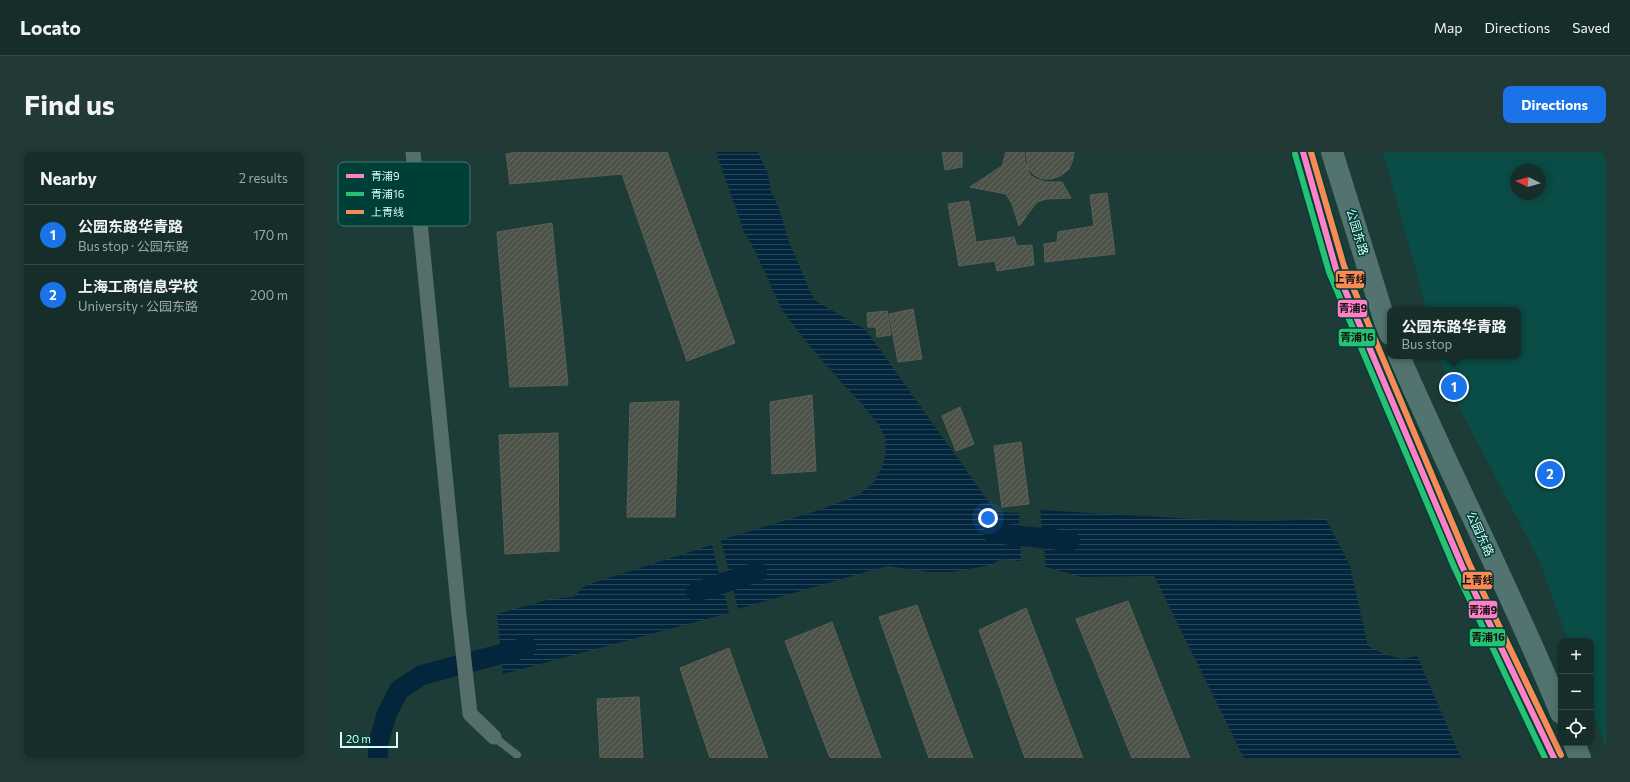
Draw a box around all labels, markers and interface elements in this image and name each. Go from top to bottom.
text: Locato [20,16,81,39]
text: Map [1434,19,1463,36]
text: Directions [1485,19,1550,36]
text: Saved [1572,19,1610,36]
button: Directions [1503,86,1606,123]
text: Find us [24,87,115,121]
legend [338,162,470,226]
north arrow [1510,164,1546,200]
text: Nearby [40,168,97,189]
text: 青浦9 [371,169,400,182]
text: 2 results [239,170,288,186]
text: 青浦16 [371,187,405,200]
text: 上青线 [371,205,404,218]
street label: 公园东路 [1344,207,1372,257]
text: 公园东路华青路 [78,217,183,235]
text: 1 [50,227,56,243]
text: 170 m [253,227,288,243]
text: Bus stop · 公园东路 [78,238,189,254]
line badge: 上青线 [1335,270,1365,289]
text: 上青线 [1334,272,1367,285]
text: 上海工商信息学校 [78,277,198,295]
text: 2 [49,287,57,303]
text: 200 m [250,287,288,303]
text: University · 公园东路 [78,298,198,314]
line badge: 青浦9 [1337,299,1368,318]
text: 青浦9 [1339,301,1368,314]
popup [1387,307,1521,359]
text: 公园东路华青路 [1401,317,1507,335]
line badge: 青浦16 [1338,328,1376,347]
text: 青浦16 [1340,330,1374,343]
text: Bus stop [1401,336,1452,352]
pin: 1 [1441,372,1467,402]
pin: 2 [1537,459,1563,489]
your location [978,508,998,528]
street label: 公园东路 [1464,509,1497,558]
line badge: 上青线 [1462,571,1493,590]
text: 上青线 [1461,573,1494,586]
line badge: 青浦9 [1468,600,1498,619]
text: 青浦9 [1469,603,1498,616]
line badge: 青浦16 [1469,628,1506,647]
text: 青浦16 [1471,630,1505,643]
map controls [1558,638,1594,746]
button: + [1558,638,1594,674]
button: − [1558,674,1594,710]
button: locate [1558,710,1594,746]
scale bar [340,730,398,749]
text: 20 m [346,732,371,745]

